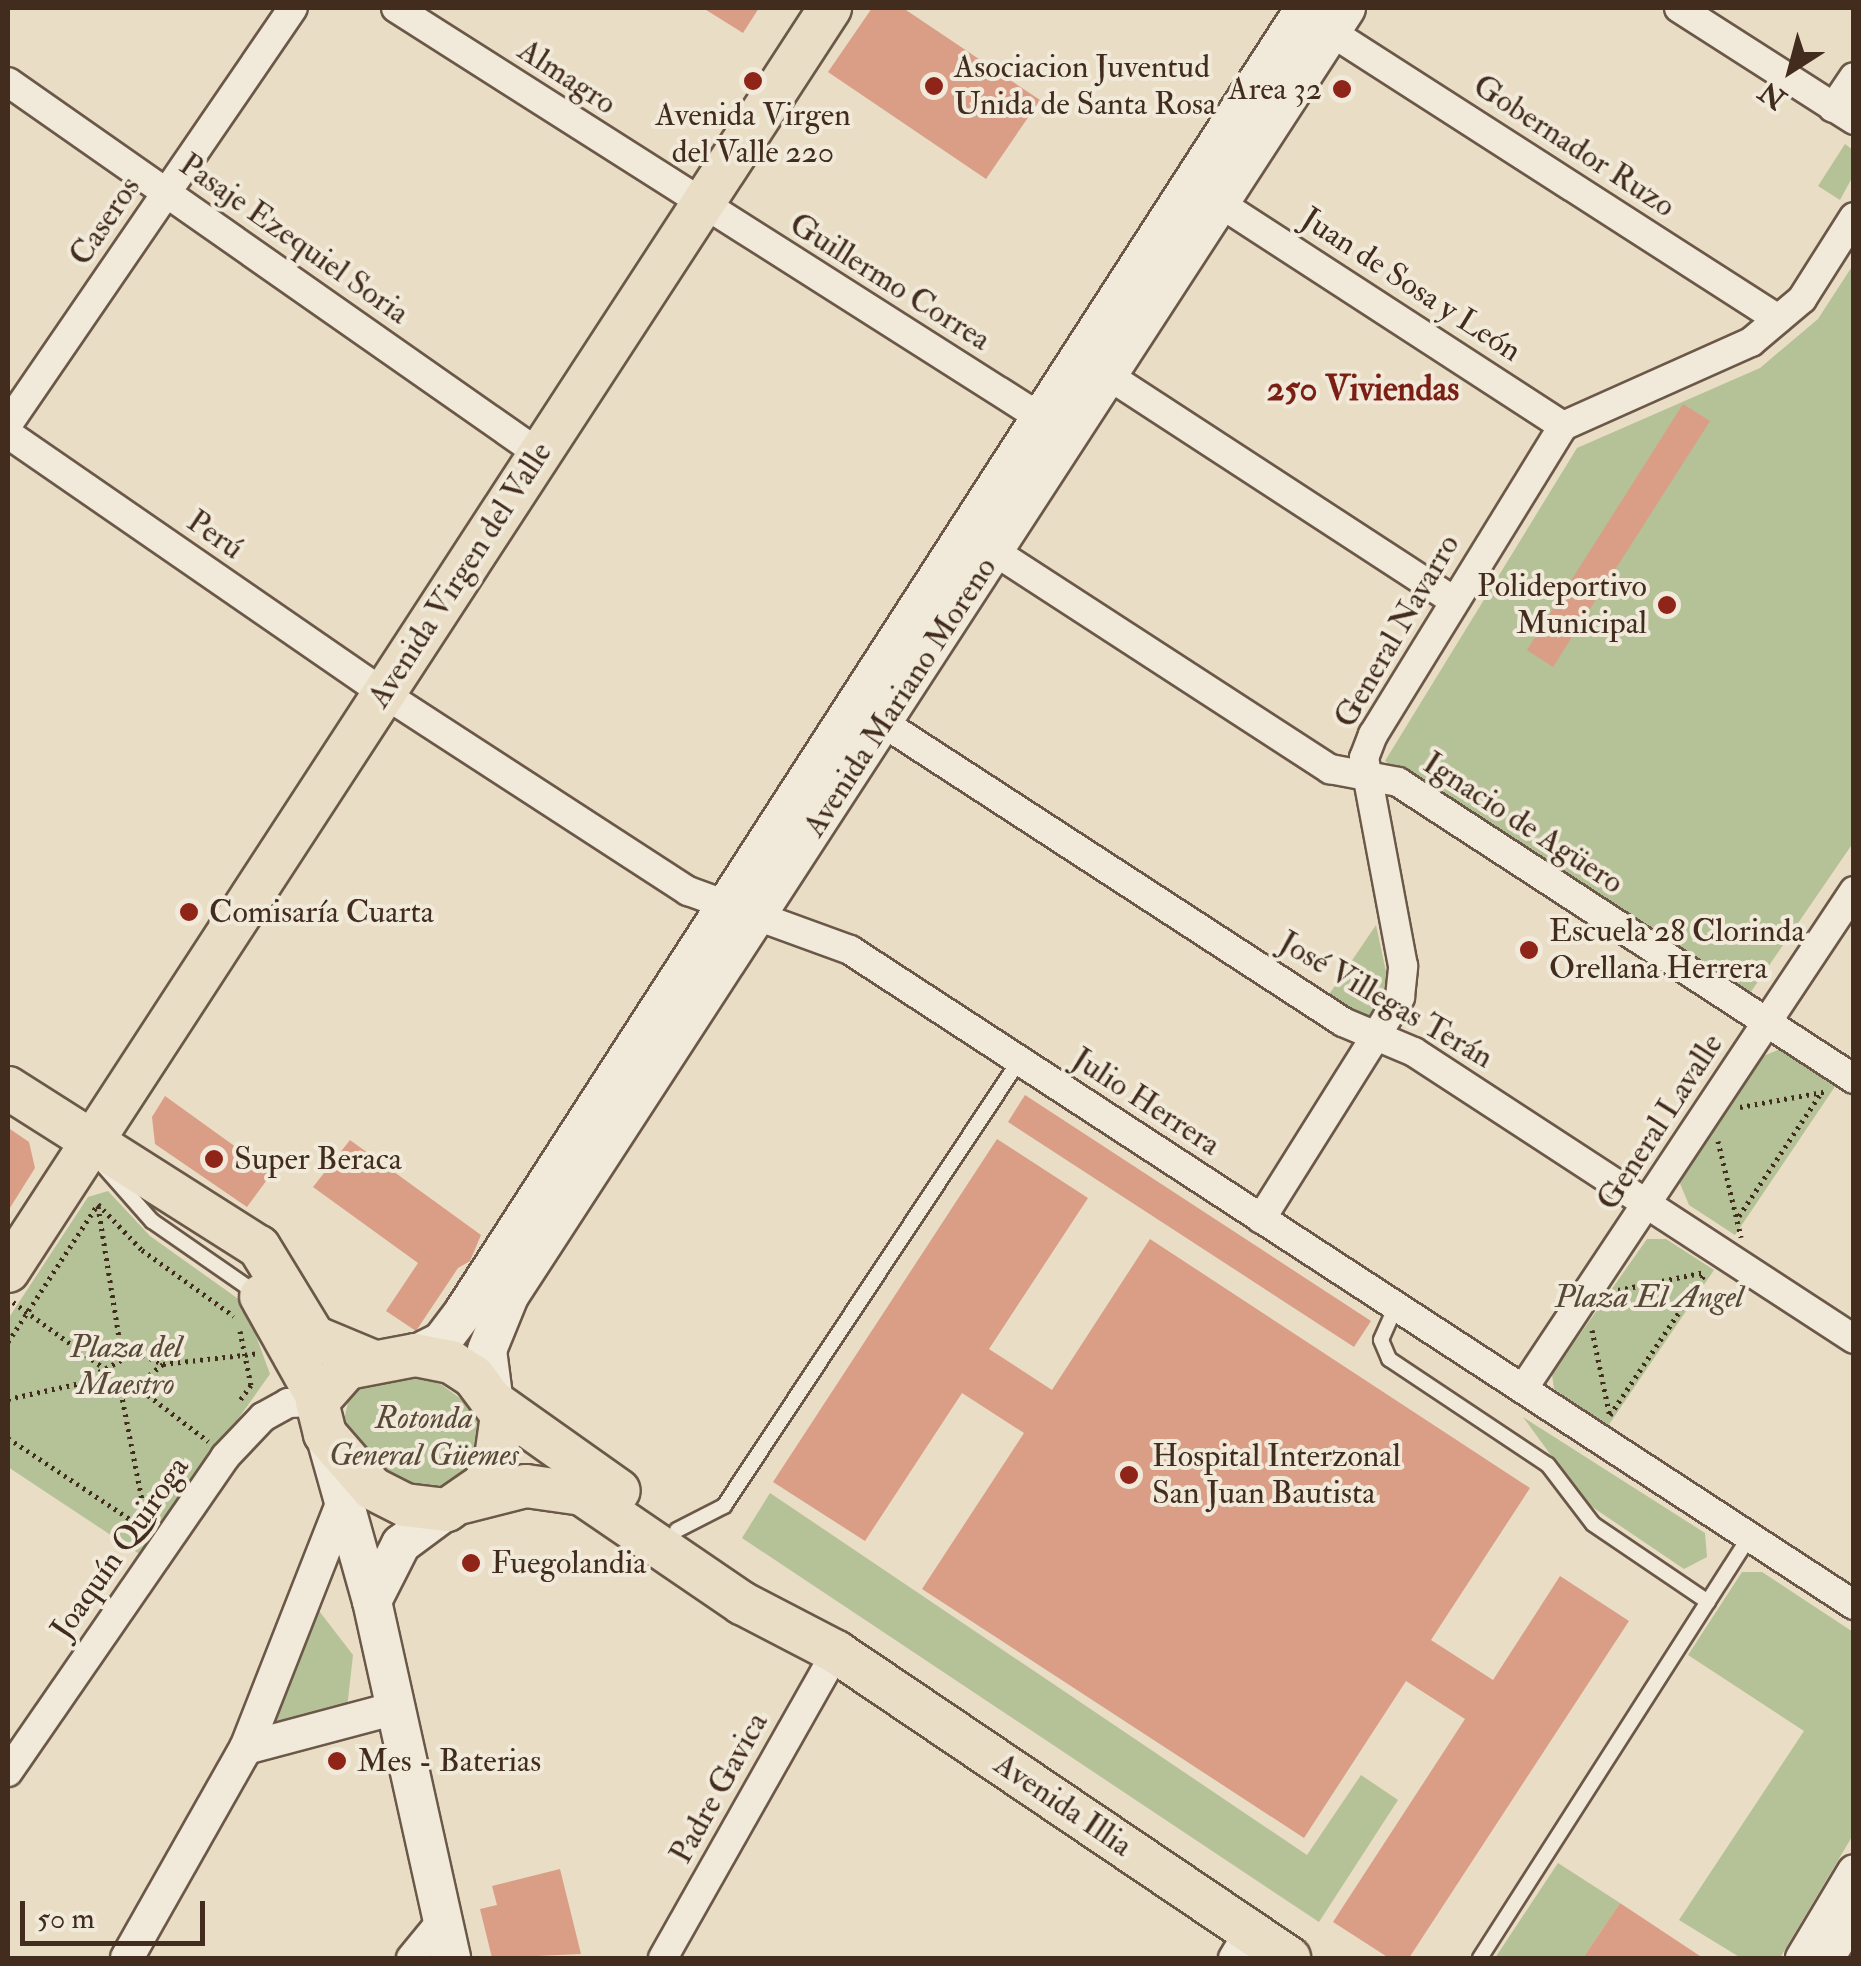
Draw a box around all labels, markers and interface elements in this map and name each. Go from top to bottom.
north arrow [1741,20,1841,120]
street label: Almagro [511,31,623,123]
place label: Asociacion Juventud Unida de Santa Rosa [954,49,1216,124]
street label: Gobernador Ruzo [1466,67,1682,225]
marker: Avenida Virgen del Valle 220 [742,70,764,92]
place label: Area 32 [1228,70,1322,108]
text: N [1753,73,1794,116]
marker: Asociacion Juventud Unida de Santa Rosa [923,75,945,97]
marker: Area 32 [1331,78,1353,100]
place label: Avenida Virgen del Valle 220 [655,97,851,172]
street label: Pasaje Ezequiel Soria [172,145,416,333]
street label: Caseros [61,169,149,273]
street label: Juan de Sosa y León [1294,200,1528,370]
street label: Guillermo Correa [783,205,997,359]
district label: 250 Viviendas [1267,368,1459,410]
street label: Avenida Virgen del Valle [360,435,560,715]
street label: Perú [180,502,250,568]
street label: General Navarro [1326,528,1468,734]
street label: Avenida Mariano Moreno [795,550,1005,844]
place label: Polideportivo Municipal [1477,568,1647,643]
marker: Polideportivo Municipal [1656,594,1678,616]
street label: Ignacio de Agüero [1416,744,1630,902]
place label: Comisaría Cuarta [209,893,434,931]
marker: Comisaría Cuarta [178,901,200,923]
place label: Escuela 28 Clorinda Orellana Herrera [1549,913,1805,988]
street label: José Villegas Terán [1272,923,1500,1077]
marker: Escuela 28 Clorinda Orellana Herrera [1518,939,1540,961]
street label: General Lavalle [1589,1027,1731,1217]
street label: Julio Herrera [1065,1040,1227,1164]
place label: Super Beraca [234,1140,402,1178]
marker: Super Beraca [203,1148,225,1170]
park label: Plaza El Angel [1555,1278,1743,1316]
park label: Plaza del Maestro [70,1329,182,1404]
park label: Rotonda General Güemes [329,1400,519,1475]
place label: Hospital Interzonal San Juan Bautista [1152,1438,1401,1513]
street label: Joaquín Quiroga [43,1449,197,1647]
marker: Hospital Interzonal San Juan Bautista [1116,1462,1142,1488]
place label: Fuegolandia [491,1544,646,1582]
marker: Fuegolandia [460,1552,482,1574]
street label: Padre Gavica [662,1706,776,1870]
place label: Mes - Baterias [357,1742,541,1780]
street label: Avenida Illia [987,1745,1139,1865]
marker: Mes - Baterias [326,1750,348,1772]
scale bar [25,1881,210,1943]
text: 50 m [37,1900,95,1937]

